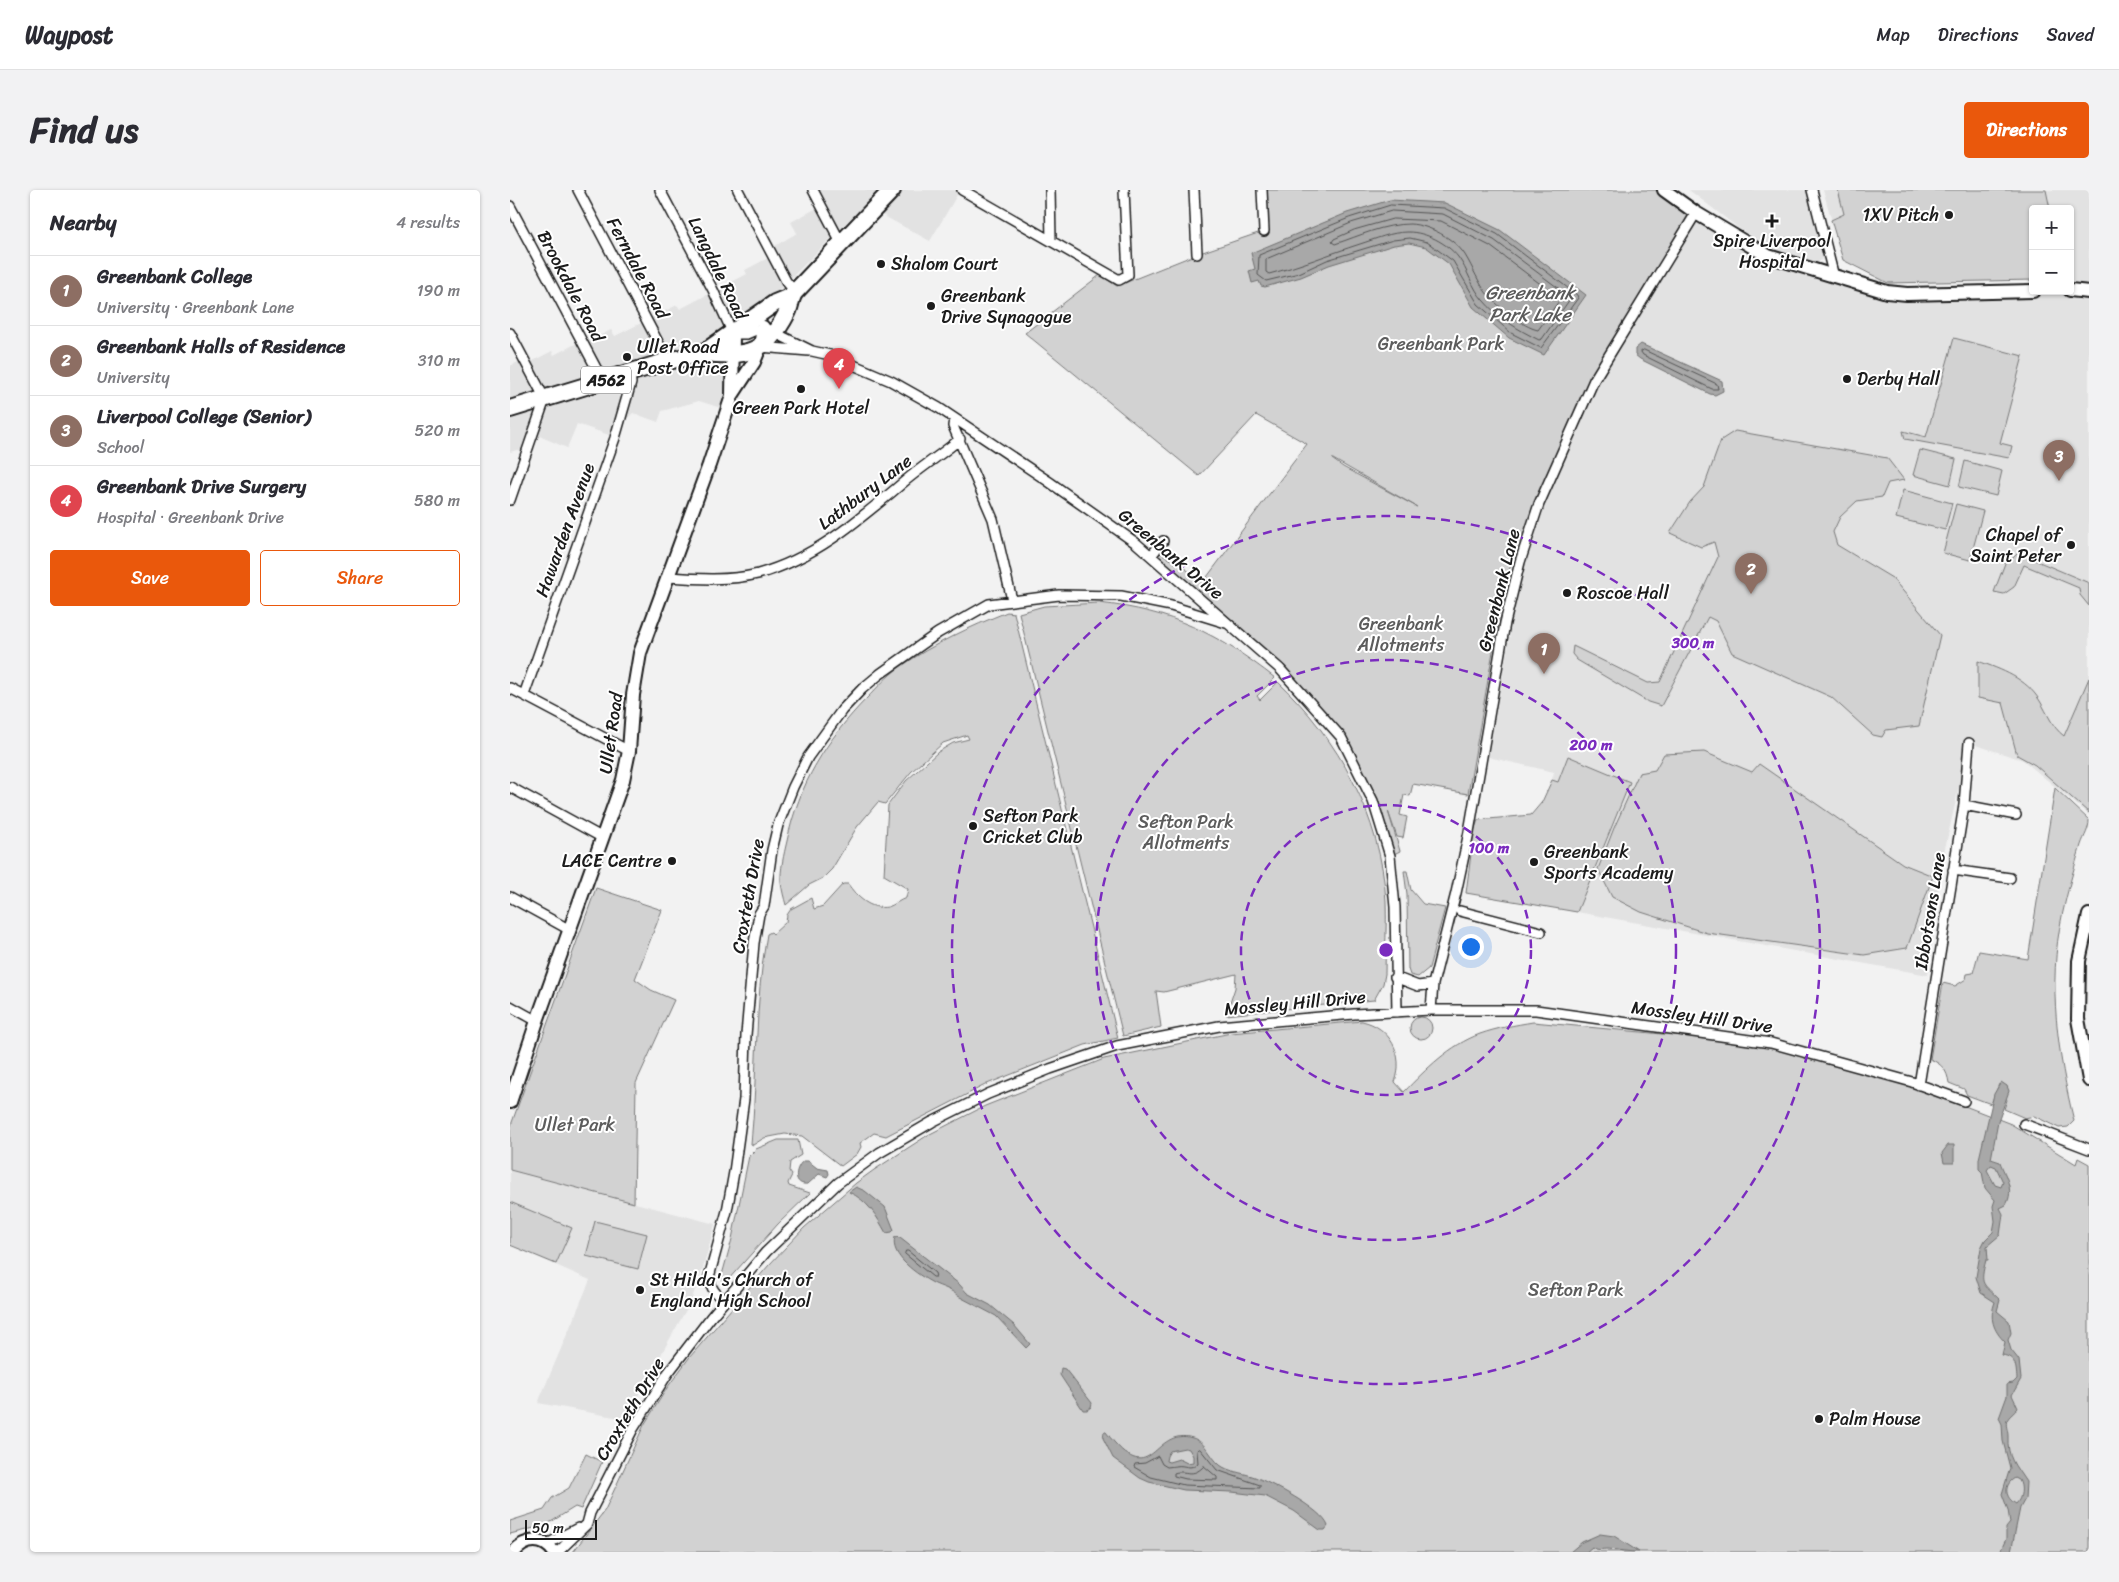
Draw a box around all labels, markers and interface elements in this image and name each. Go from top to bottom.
text: Waypost [25,14,113,56]
text: Map [1877,19,1910,51]
text: Directions [1938,19,2019,51]
text: Saved [2047,19,2094,51]
text: Find us [30,99,138,161]
button: Directions [1964,102,2089,158]
place label: 1XV Pitch [1862,199,1939,231]
text: Nearby [50,204,116,242]
map controls [2029,205,2074,295]
button: + [2029,205,2074,250]
text: 4 results [396,208,460,237]
marker: 1XV Pitch [1943,209,1955,221]
street label: Ferndale Road [598,211,679,326]
street label: Langdale Road [679,211,758,327]
marker: Spire Liverpool Hospital [1765,214,1779,228]
street label: Brookdale Road [528,224,615,349]
place label: Spire Liverpool Hospital [1713,225,1832,278]
place label: Shalom Court [891,248,999,280]
button: − [2029,250,2074,295]
marker: Shalom Court [875,258,887,270]
text: Greenbank College [97,260,252,293]
text: 1 [63,276,69,305]
text: 190 m [417,276,460,305]
water label: Greenbank Park Lake [1485,276,1578,331]
place label: Greenbank Drive Synagogue [941,280,1072,333]
text: University · Greenbank Lane [97,293,294,322]
marker: Greenbank Drive Synagogue [925,300,937,312]
park label: Greenbank Park [1378,328,1505,360]
text: Greenbank Halls of Residence [97,330,345,363]
place label: Ullet Road Post Office [637,331,729,384]
text: 2 [61,346,71,375]
text: 310 m [418,346,460,375]
pin: 4 [823,348,855,389]
marker: Ullet Road Post Office [621,351,633,363]
text: University [97,363,170,392]
place label: Derby Hall [1857,363,1941,395]
road number: A562 [581,366,631,394]
marker: Derby Hall [1841,373,1853,385]
marker: Green Park Hotel [795,383,807,395]
place label: Green Park Hotel [733,392,870,424]
text: Liverpool College (Senior) [97,400,311,433]
text: 3 [62,416,70,445]
text: 520 m [414,416,460,445]
text: School [97,433,144,462]
pin: 3 [2043,440,2075,481]
street label: Lathbury Lane [811,446,919,538]
street label: Hawarden Avenue [526,458,604,602]
text: Greenbank Drive Surgery [97,470,306,503]
text: 4 [61,486,71,515]
text: 580 m [414,486,460,515]
street label: Greenbank Drive [1111,500,1231,608]
text: Hospital · Greenbank Drive [97,503,284,532]
place label: Chapel of Saint Peter [1970,519,2064,572]
street label: Greenbank Lane [1468,525,1530,655]
marker: Chapel of Saint Peter [2065,539,2077,551]
button: Save [50,550,250,606]
button: Share [260,550,460,606]
pin: 2 [1735,553,1767,594]
place label: Roscoe Hall [1577,577,1670,609]
marker: Roscoe Hall [1561,587,1573,599]
park label: Greenbank Allotments [1357,608,1445,661]
text: 300 m [1671,630,1715,656]
pin: 1 [1528,633,1560,674]
street label: Ullet Road [589,689,633,776]
text: 200 m [1568,732,1613,758]
place label: Sefton Park Cricket Club [983,800,1083,853]
park label: Sefton Park Allotments [1138,806,1234,859]
marker: Sefton Park Cricket Club [967,820,979,832]
text: 100 m [1469,835,1510,861]
street label: Croxteth Drive [722,836,774,956]
place label: Greenbank Sports Academy [1544,836,1674,889]
place label: LACE Centre [562,845,662,877]
street label: Ibbotsons Lane [1905,850,1955,973]
marker: LACE Centre [666,855,678,867]
marker: Greenbank Sports Academy [1528,856,1540,868]
your location [1458,934,1484,960]
centre of rings [1377,941,1395,959]
street label: Mossley Hill Drive [1223,981,1367,1025]
street label: Mossley Hill Drive [1629,991,1775,1043]
park label: Ullet Park [535,1109,616,1141]
place label: St Hilda's Church of England High School [650,1264,815,1317]
park label: Sefton Park [1528,1274,1624,1306]
marker: St Hilda's Church of England High School [634,1284,646,1296]
street label: Croxteth Drive [586,1351,674,1467]
place label: Palm House [1829,1403,1921,1435]
marker: Palm House [1813,1413,1825,1425]
text: 50 m [532,1516,564,1541]
scale bar [525,1517,598,1540]

